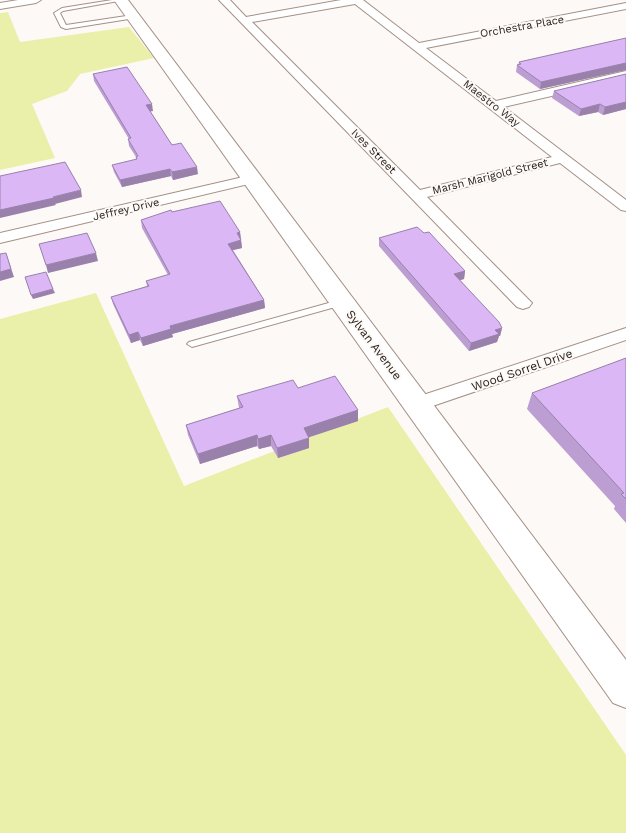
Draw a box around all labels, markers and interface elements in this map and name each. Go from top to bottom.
street label: Orchestra Place [479,13,565,40]
street label: Maestro Way [461,77,523,130]
street label: Ives Street [349,126,399,177]
street label: Marsh Marigold Street [431,156,550,197]
street label: Jeffrey Drive [92,196,161,223]
street label: Sylvan Avenue [343,307,405,383]
street label: Wood Sorrel Drive [470,346,574,394]

